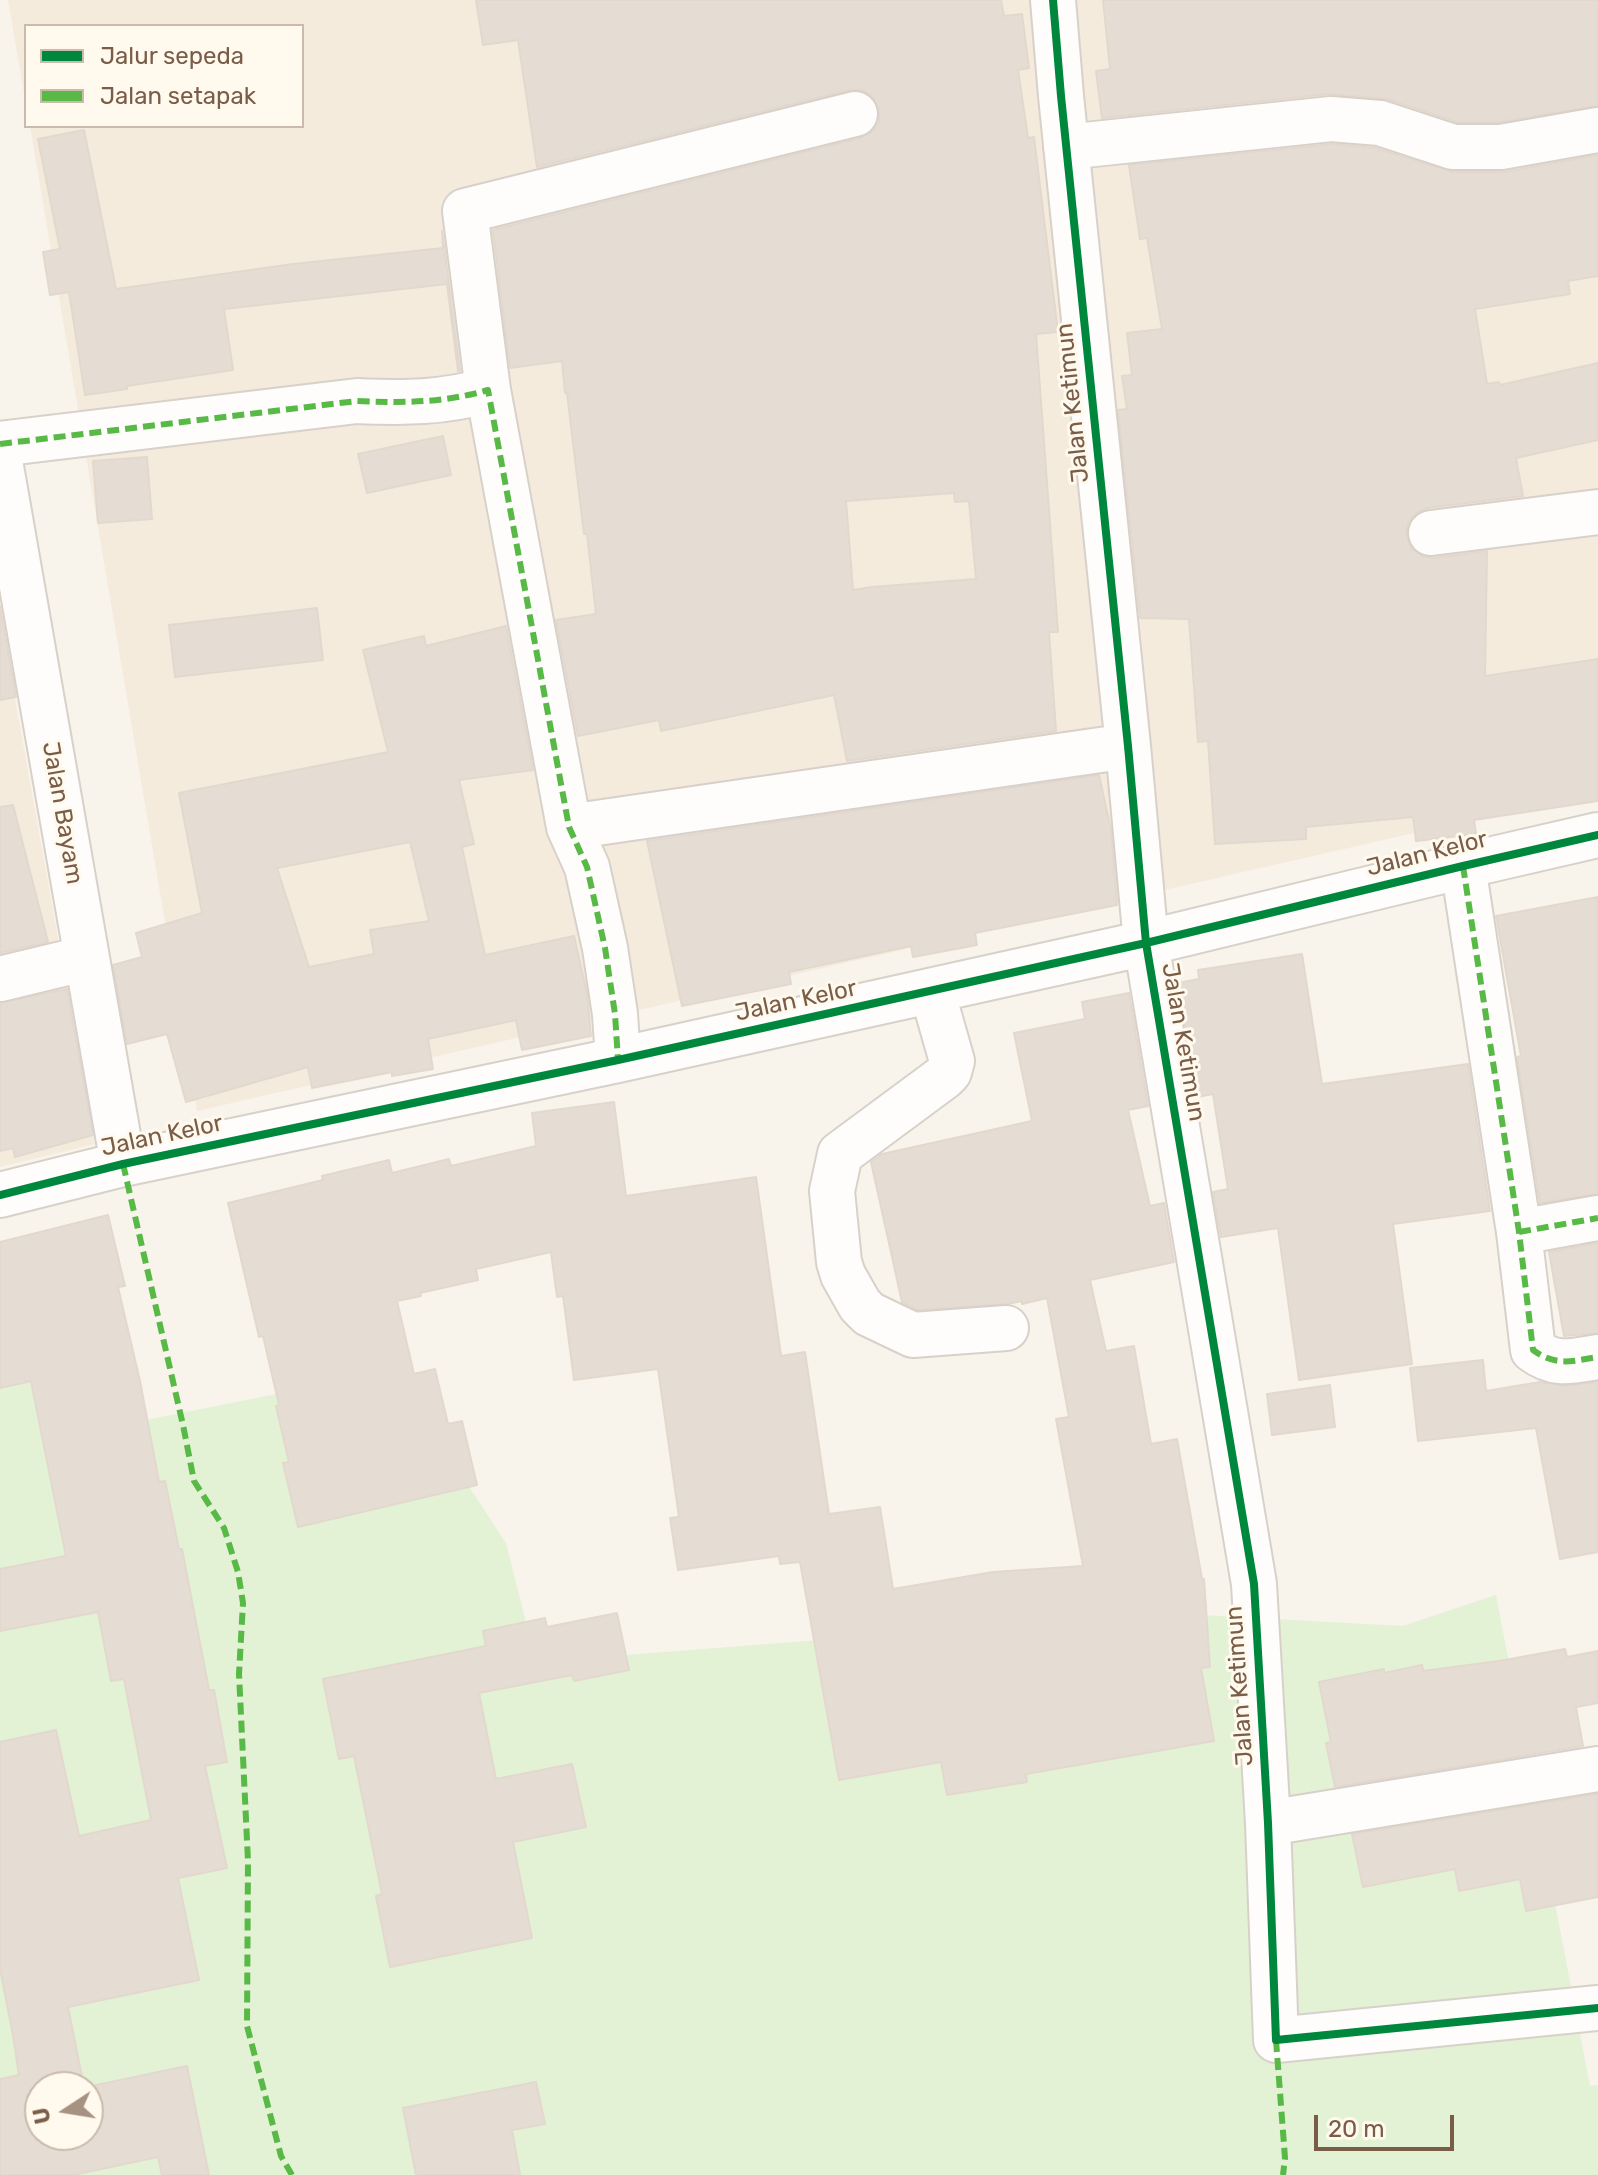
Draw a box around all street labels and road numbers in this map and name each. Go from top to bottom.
street label: Jalan Ketimun [1050,322,1096,484]
street label: Jalan Bayam [35,739,89,887]
street label: Jalan Kelor [1363,825,1491,883]
street label: Jalan Ketimun [1155,960,1211,1124]
street label: Jalan Kelor [732,974,860,1028]
street label: Jalan Kelor [98,1109,226,1163]
street label: Jalan Ketimun [1220,1605,1260,1767]

